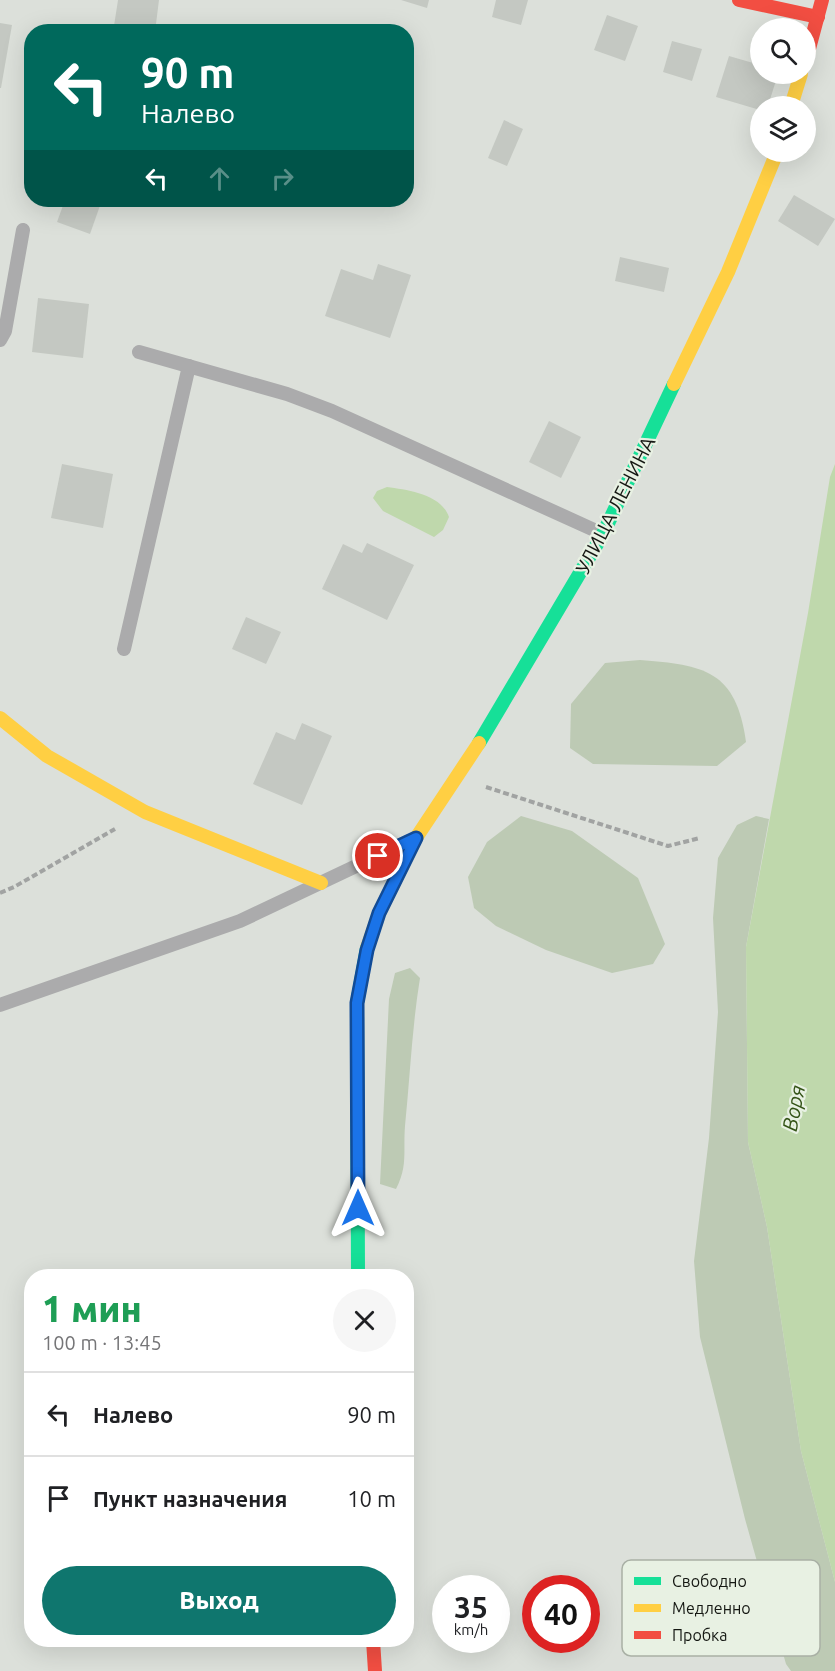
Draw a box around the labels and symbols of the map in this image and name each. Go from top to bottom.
street label: УЛИЦА ЛЕНИНА [571,433,659,577]
pin [352,830,403,881]
water label: Воря [777,1083,809,1133]
position arrow [326,1176,390,1240]
legend [622,1560,820,1656]
text: Свободно [672,1572,747,1590]
speed limit sign: 40 [522,1575,600,1653]
text: Медленно [672,1599,751,1617]
text: Пробка [672,1626,728,1644]

